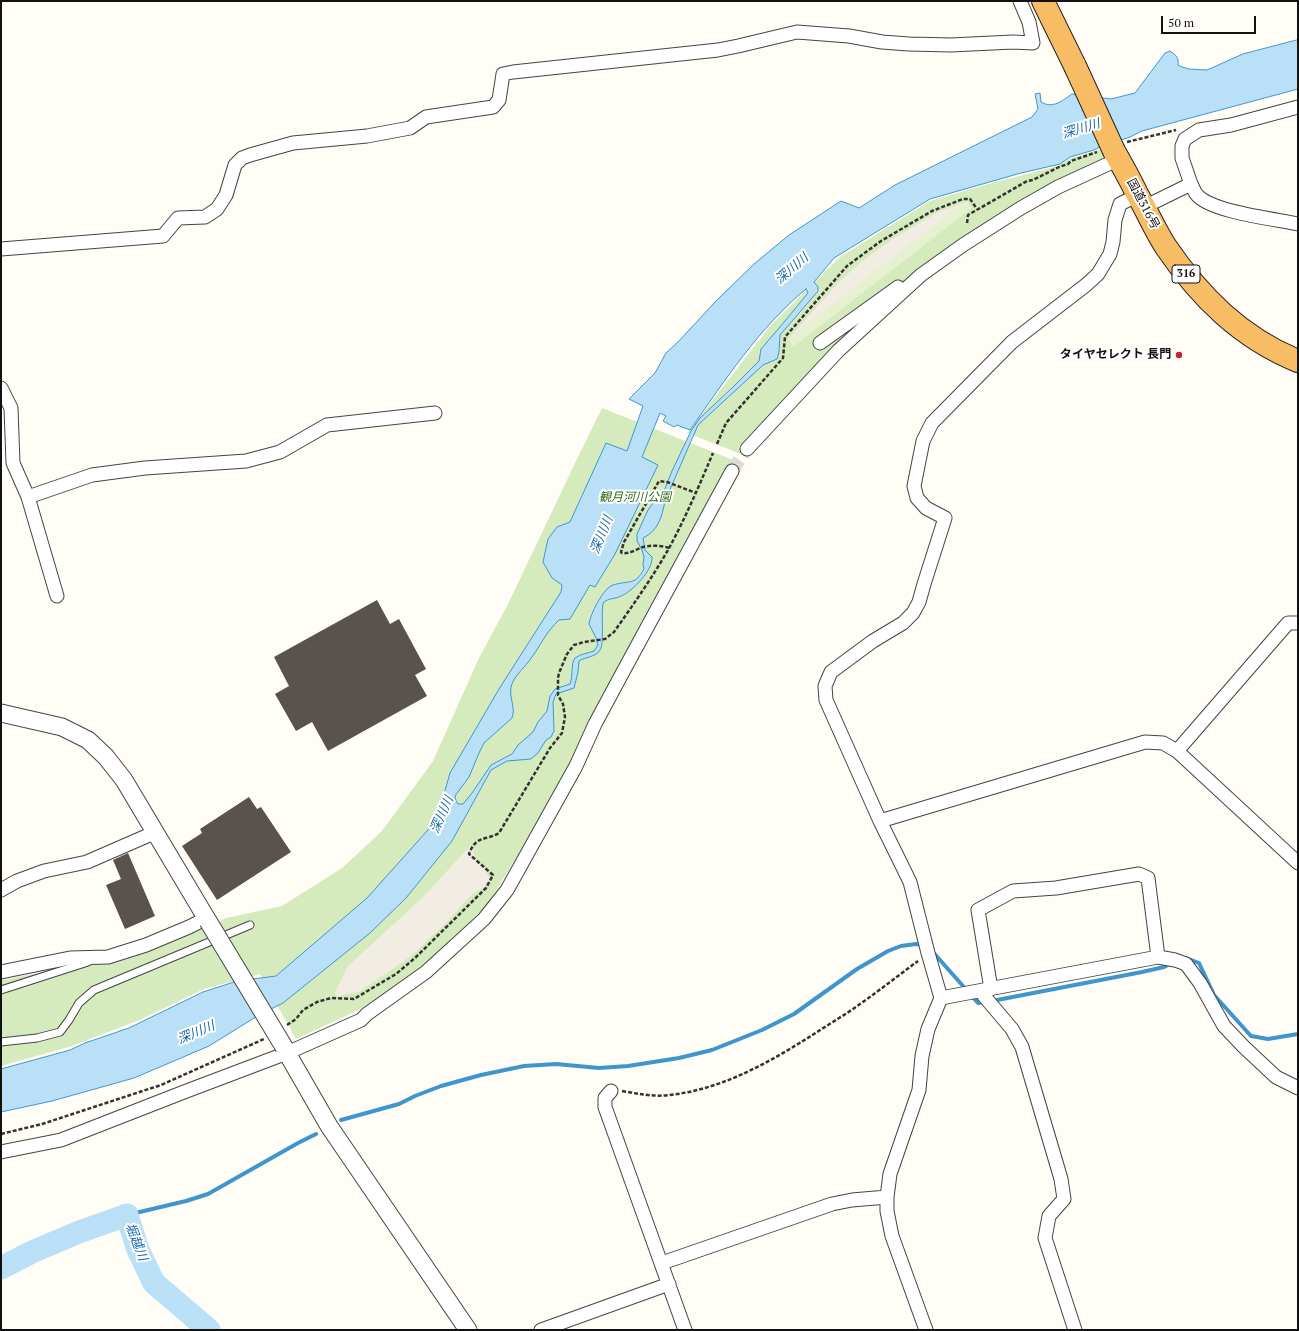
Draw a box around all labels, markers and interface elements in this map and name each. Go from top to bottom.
scale bar [1163,8,1258,34]
text: 50 m [1168,15,1194,30]
water label: 深川川 [1060,116,1102,142]
street label: 国道316号 [1124,176,1162,232]
water label: 深川川 [772,250,812,288]
road number: 316 [1172,265,1200,283]
place label: タイヤセレクト 長門 [1060,348,1171,362]
marker: タイヤセレクト 長門 [1174,350,1184,360]
park label: 観月河川公園 [599,491,671,505]
water label: 深川川 [587,514,617,556]
water label: 深川川 [427,794,457,836]
water label: 深川川 [175,1018,217,1048]
water label: 堀越川 [122,1221,150,1263]

